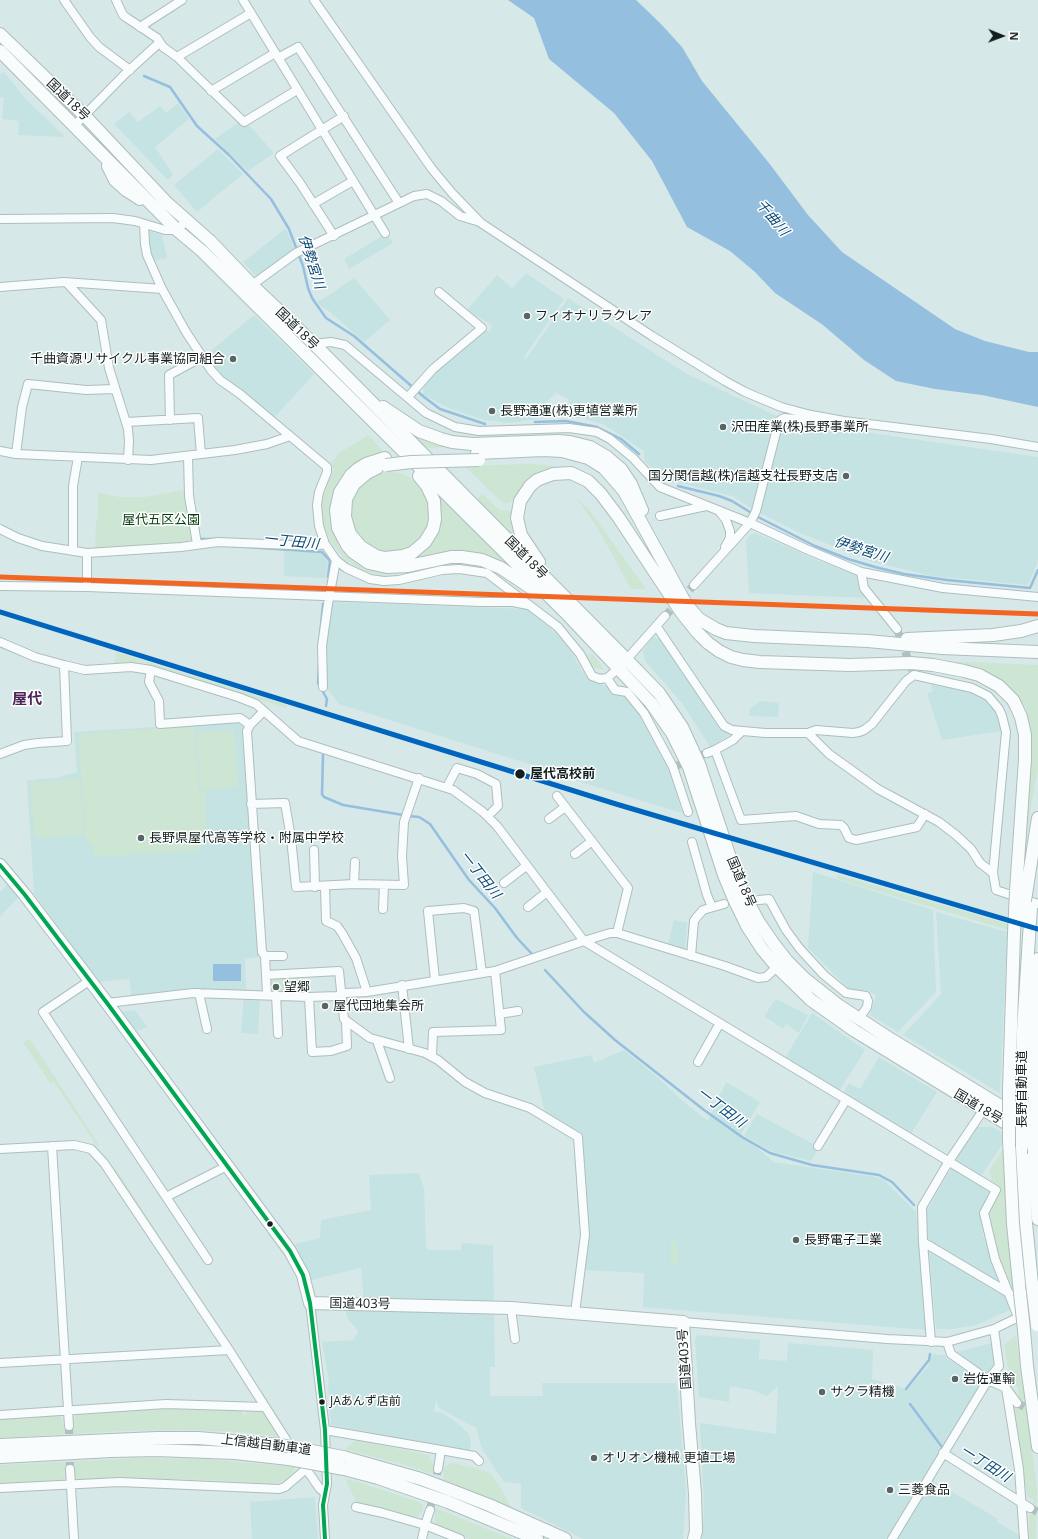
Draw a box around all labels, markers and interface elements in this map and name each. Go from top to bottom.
north arrow [982,16,1022,56]
text: N [1007,32,1022,41]
street label: 国道18号 [43,76,93,124]
water label: 千曲川 [752,197,792,239]
water label: 伊勢宮川 [294,233,328,291]
street label: 国道18号 [272,305,322,353]
place label: フィオナリラクレア [535,308,652,324]
marker: フィオナリラクレア [522,311,532,321]
place label: 千曲資源リサイクル事業協同組合 [30,351,225,367]
marker: 千曲資源リサイクル事業協同組合 [228,354,238,364]
place label: 長野通運(株)更埴営業所 [500,403,638,419]
marker: 長野通運(株)更埴営業所 [487,406,497,416]
place label: 沢田産業(株)長野事業所 [731,419,869,435]
marker: 沢田産業(株)長野事業所 [718,422,728,432]
place label: 国分関信越(株)信越支社長野支店 [648,468,838,484]
marker: 国分関信越(株)信越支社長野支店 [841,471,851,481]
park label: 屋代五区公園 [122,512,200,528]
water label: 一丁田川 [262,531,320,553]
street label: 国道18号 [501,533,551,583]
water label: 伊勢宮川 [832,533,890,567]
district label: 屋代 [12,691,42,709]
place label: 屋代高校前 [530,766,595,782]
marker: 屋代高校前 [513,767,527,781]
place label: 長野県屋代高等学校・附属中学校 [149,830,344,846]
marker: 長野県屋代高等学校・附属中学校 [136,833,146,843]
water label: 一丁田川 [456,848,504,902]
street label: 国道18号 [723,854,759,910]
place label: 望郷 [284,979,310,995]
marker: 望郷 [271,982,281,992]
place label: 屋代団地集会所 [333,998,424,1014]
marker: 屋代団地集会所 [320,1001,330,1011]
street label: 長野自動車道 [1014,1050,1030,1128]
water label: 一丁田川 [694,1084,748,1132]
street label: 国道18号 [951,1086,1005,1128]
unlabelled marker [265,1219,275,1229]
place label: 長野電子工業 [804,1232,882,1248]
marker: 長野電子工業 [791,1235,801,1245]
street label: 国道403号 [329,1296,391,1312]
street label: 国道403号 [675,1328,695,1390]
place label: 岩佐運輸 [963,1371,1015,1387]
marker: 岩佐運輸 [950,1374,960,1384]
place label: サクラ精機 [830,1384,895,1400]
marker: サクラ精機 [817,1387,827,1397]
place label: JAあんず店前 [330,1395,401,1409]
marker: JAあんず店前 [317,1397,327,1407]
street label: 上信越自動車道 [220,1432,312,1458]
water label: 一丁田川 [957,1442,1013,1486]
place label: オリオン機械 更埴工場 [602,1450,735,1466]
marker: オリオン機械 更埴工場 [589,1453,599,1463]
place label: 三菱食品 [898,1482,950,1498]
marker: 三菱食品 [885,1485,895,1495]

